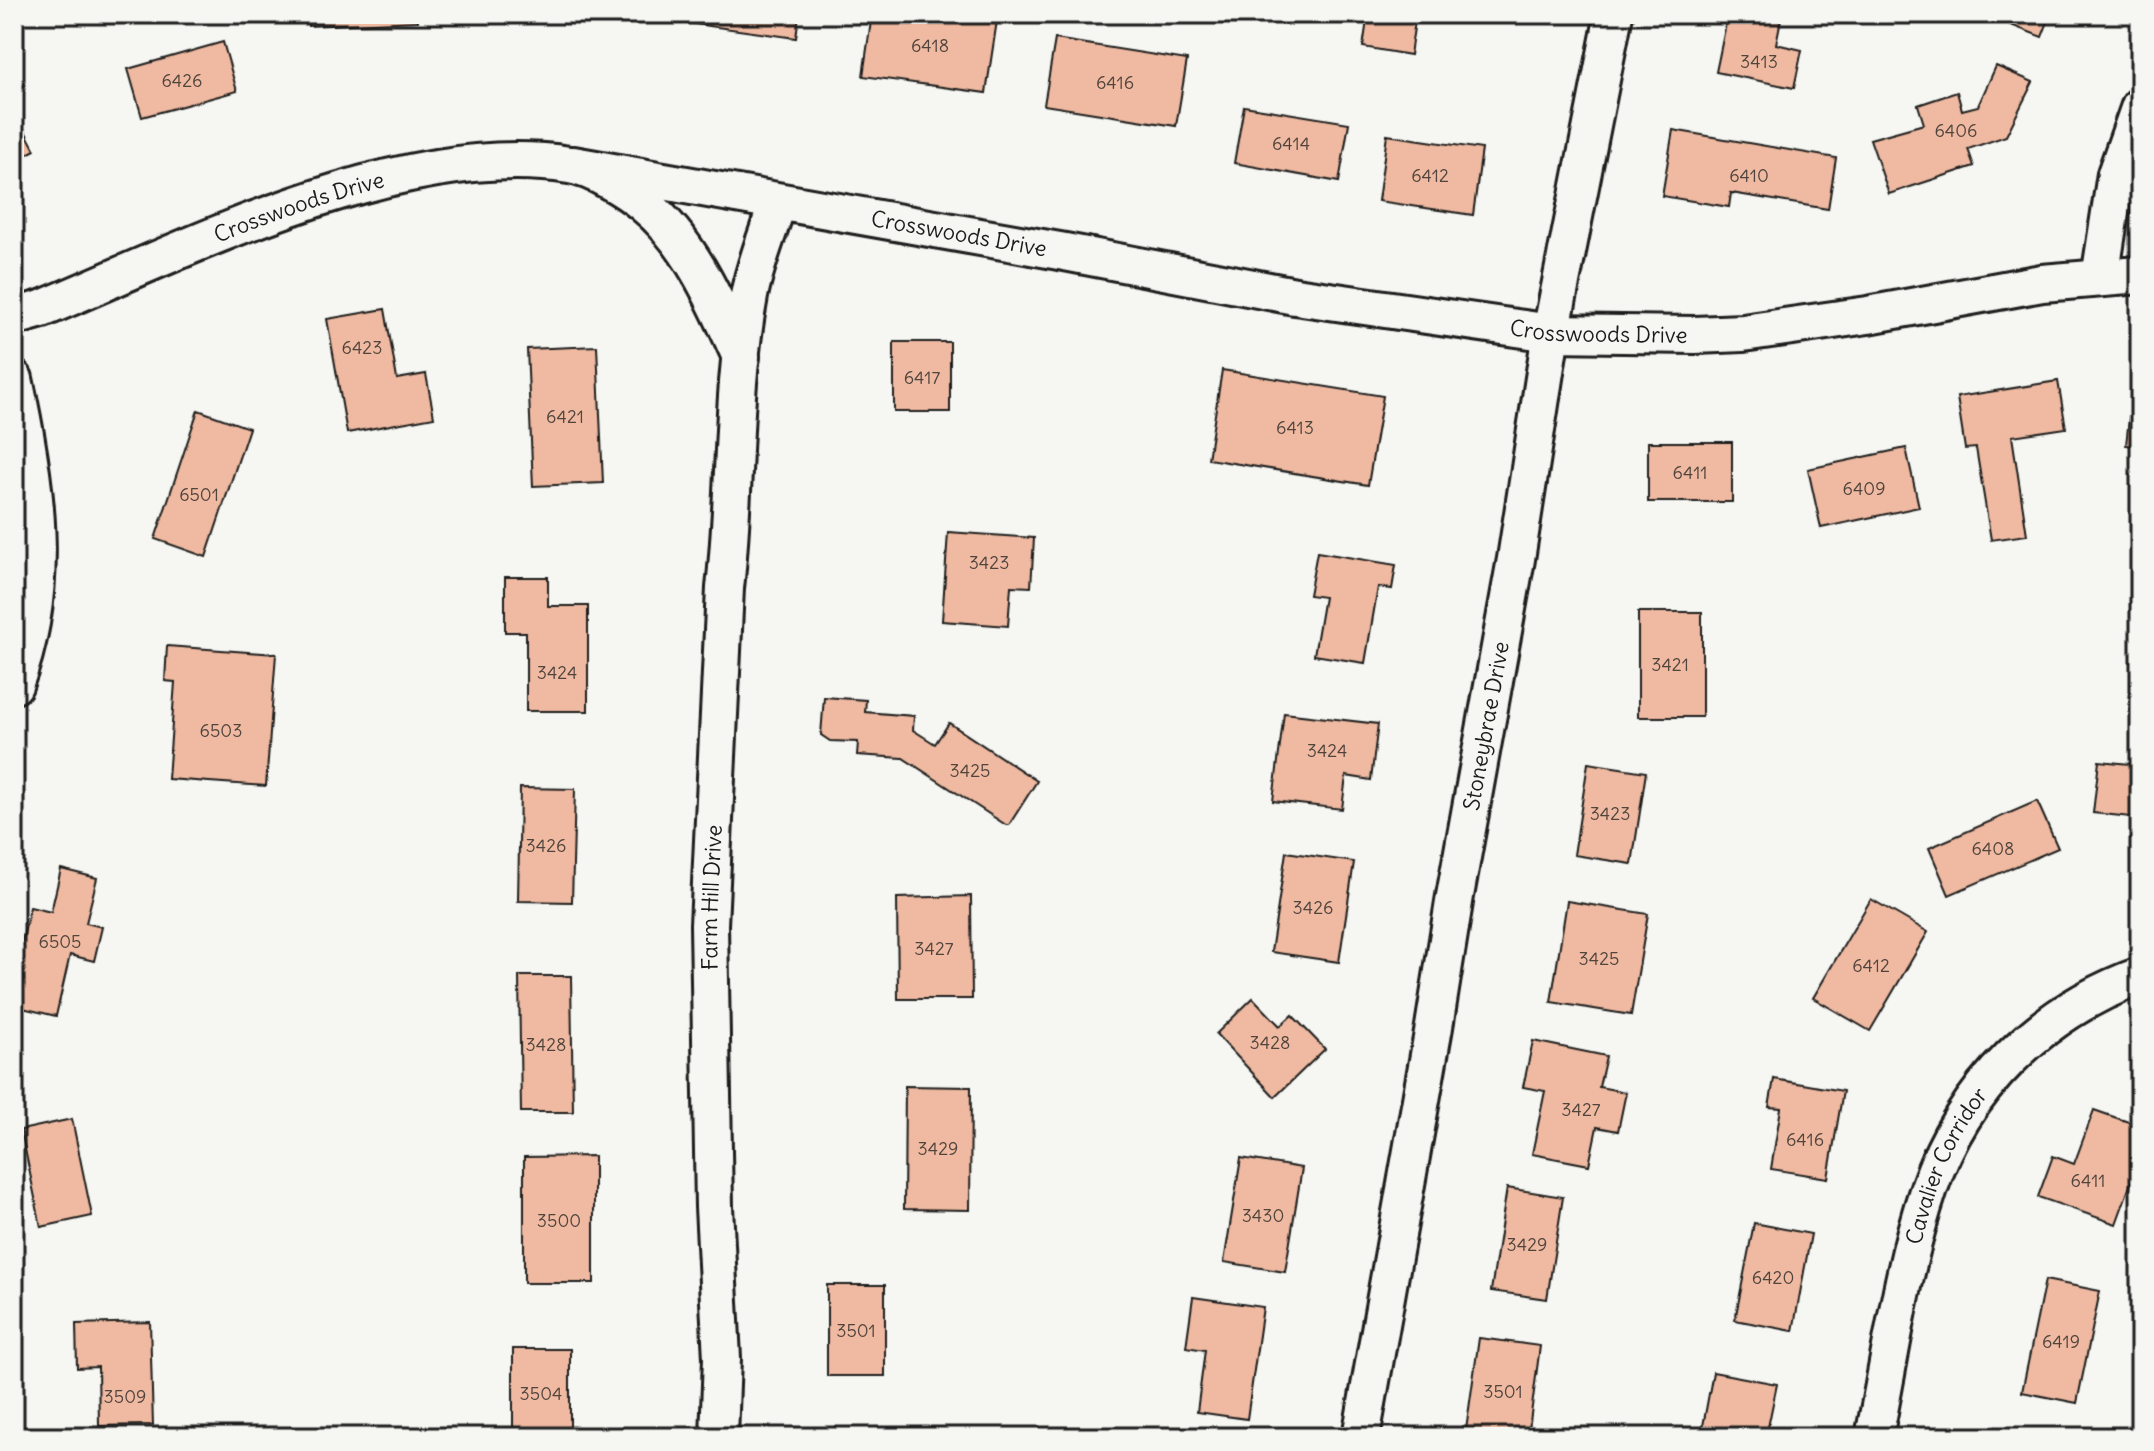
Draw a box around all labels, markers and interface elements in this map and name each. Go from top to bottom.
house number: 6418 [911,34,949,57]
house number: 3413 [1740,50,1778,73]
house number: 6426 [161,69,203,92]
house number: 6416 [1096,71,1134,94]
house number: 6406 [1934,119,1978,142]
house number: 6414 [1272,132,1310,155]
house number: 6412 [1411,164,1449,187]
house number: 6410 [1729,164,1769,187]
street label: Crosswoods Drive [210,165,387,249]
street label: Crosswoods Drive [869,204,1049,263]
street label: Crosswoods Drive [1508,313,1688,349]
house number: 6423 [342,336,382,359]
house number: 6417 [904,366,940,389]
house number: 6421 [546,405,584,428]
house number: 6413 [1276,416,1314,439]
house number: 6411 [1673,461,1707,484]
house number: 6409 [1843,477,1885,500]
house number: 6501 [179,483,219,506]
house number: 3423 [969,551,1009,574]
street label: Stoneybrae Drive [1457,639,1515,813]
house number: 3421 [1651,653,1689,676]
house number: 3424 [537,661,577,684]
house number: 6503 [200,719,242,742]
house number: 3424 [1307,739,1347,762]
house number: 3425 [950,759,990,782]
house number: 3423 [1590,802,1630,825]
street label: Farm Hill Drive [695,824,728,970]
house number: 3426 [526,834,566,857]
house number: 6408 [1971,837,2015,860]
house number: 3426 [1293,896,1333,919]
house number: 6505 [39,930,81,953]
house number: 3427 [914,937,954,960]
house number: 3425 [1579,947,1619,970]
house number: 6412 [1852,954,1890,977]
house number: 3428 [1250,1031,1290,1054]
house number: 3428 [526,1033,566,1056]
street label: Cavalier Corridor [1899,1082,1993,1247]
house number: 3427 [1561,1098,1601,1121]
house number: 6416 [1786,1128,1824,1151]
house number: 3429 [918,1137,958,1160]
house number: 6411 [2071,1169,2105,1192]
house number: 3430 [1242,1204,1284,1227]
house number: 3500 [537,1209,581,1232]
house number: 3429 [1507,1233,1547,1256]
house number: 6420 [1752,1266,1794,1289]
house number: 3501 [836,1319,876,1342]
house number: 6419 [2042,1330,2080,1353]
house number: 3501 [1483,1380,1523,1403]
house number: 3504 [520,1382,562,1405]
house number: 3509 [104,1385,146,1408]

